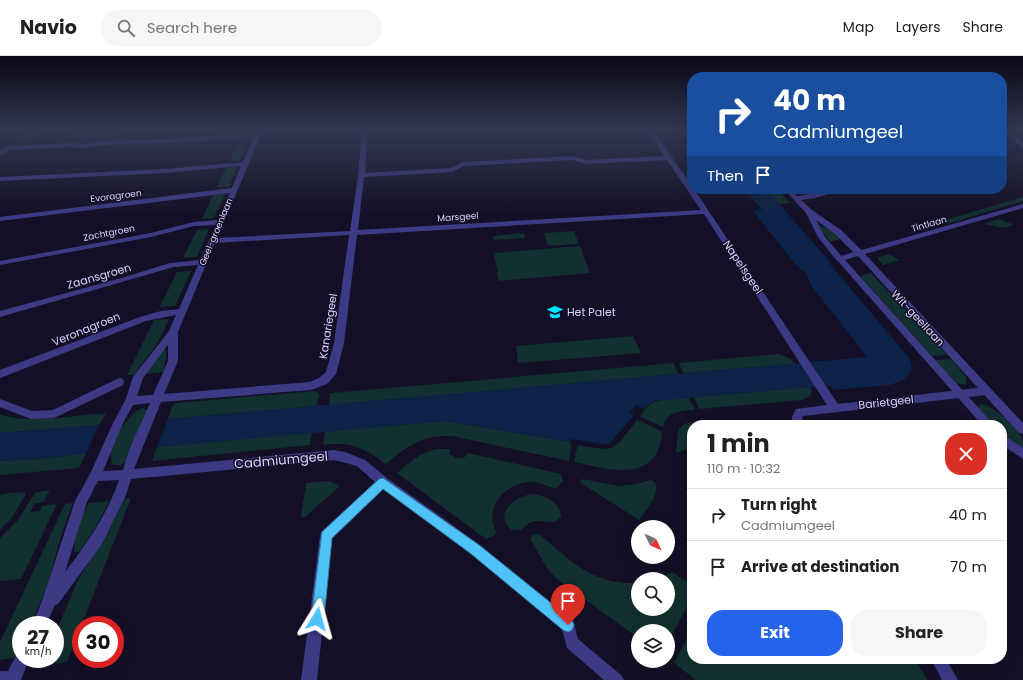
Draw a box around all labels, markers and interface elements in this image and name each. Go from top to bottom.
search box [101,10,381,46]
text: Navio [20,14,77,41]
icon: search [115,17,137,39]
text: Search here [147,17,237,38]
text: Map [843,17,874,37]
text: Layers [896,17,940,37]
text: Share [962,17,1003,37]
text: 40 m [773,81,846,120]
icon: right [707,88,759,140]
text: Cadmiumgeel [773,119,903,144]
icon: arrive [752,164,774,186]
text: Then [707,165,744,186]
street label: Evoragroen [90,187,142,205]
street label: Geel-groenlaan [196,196,236,267]
street label: Marsgeel [437,210,479,224]
street label: Tintlaan [910,213,948,235]
street label: Zachtgroen [82,222,136,244]
street label: Napelsgeel [719,237,767,297]
street label: Zaansgroen [65,259,133,293]
street label: Wit-geellaan [888,286,948,350]
street label: Kanariegeel [315,292,341,360]
school or university icon: Het Palet [546,303,564,321]
place label: Het Palet [567,304,616,320]
street label: Veronagroen [49,308,123,350]
street label: Barietgeel [858,391,914,413]
text: 1 min [707,427,770,460]
button: close [945,433,987,475]
street label: Cadmiumgeel [233,446,329,474]
text: 110 m · 10:32 [707,459,780,478]
text: Turn right [741,494,817,515]
icon: right [707,504,729,526]
text: 40 m [949,504,987,525]
text: Cadmiumgeel [741,516,835,535]
north arrow [631,520,675,564]
map controls [631,520,675,668]
icon: arrive [707,556,729,578]
text: Arrive at destination [741,556,899,577]
text: 70 m [950,556,987,577]
button: search [631,572,675,616]
pin [551,584,585,625]
icon: arrive [557,590,579,612]
position arrow [296,598,338,640]
button: Exit [707,610,843,656]
button: Share [851,610,987,656]
speed limit sign: 30 [72,616,124,668]
text: 27 [27,623,49,651]
button: layers [631,624,675,668]
text: km/h [25,644,51,659]

